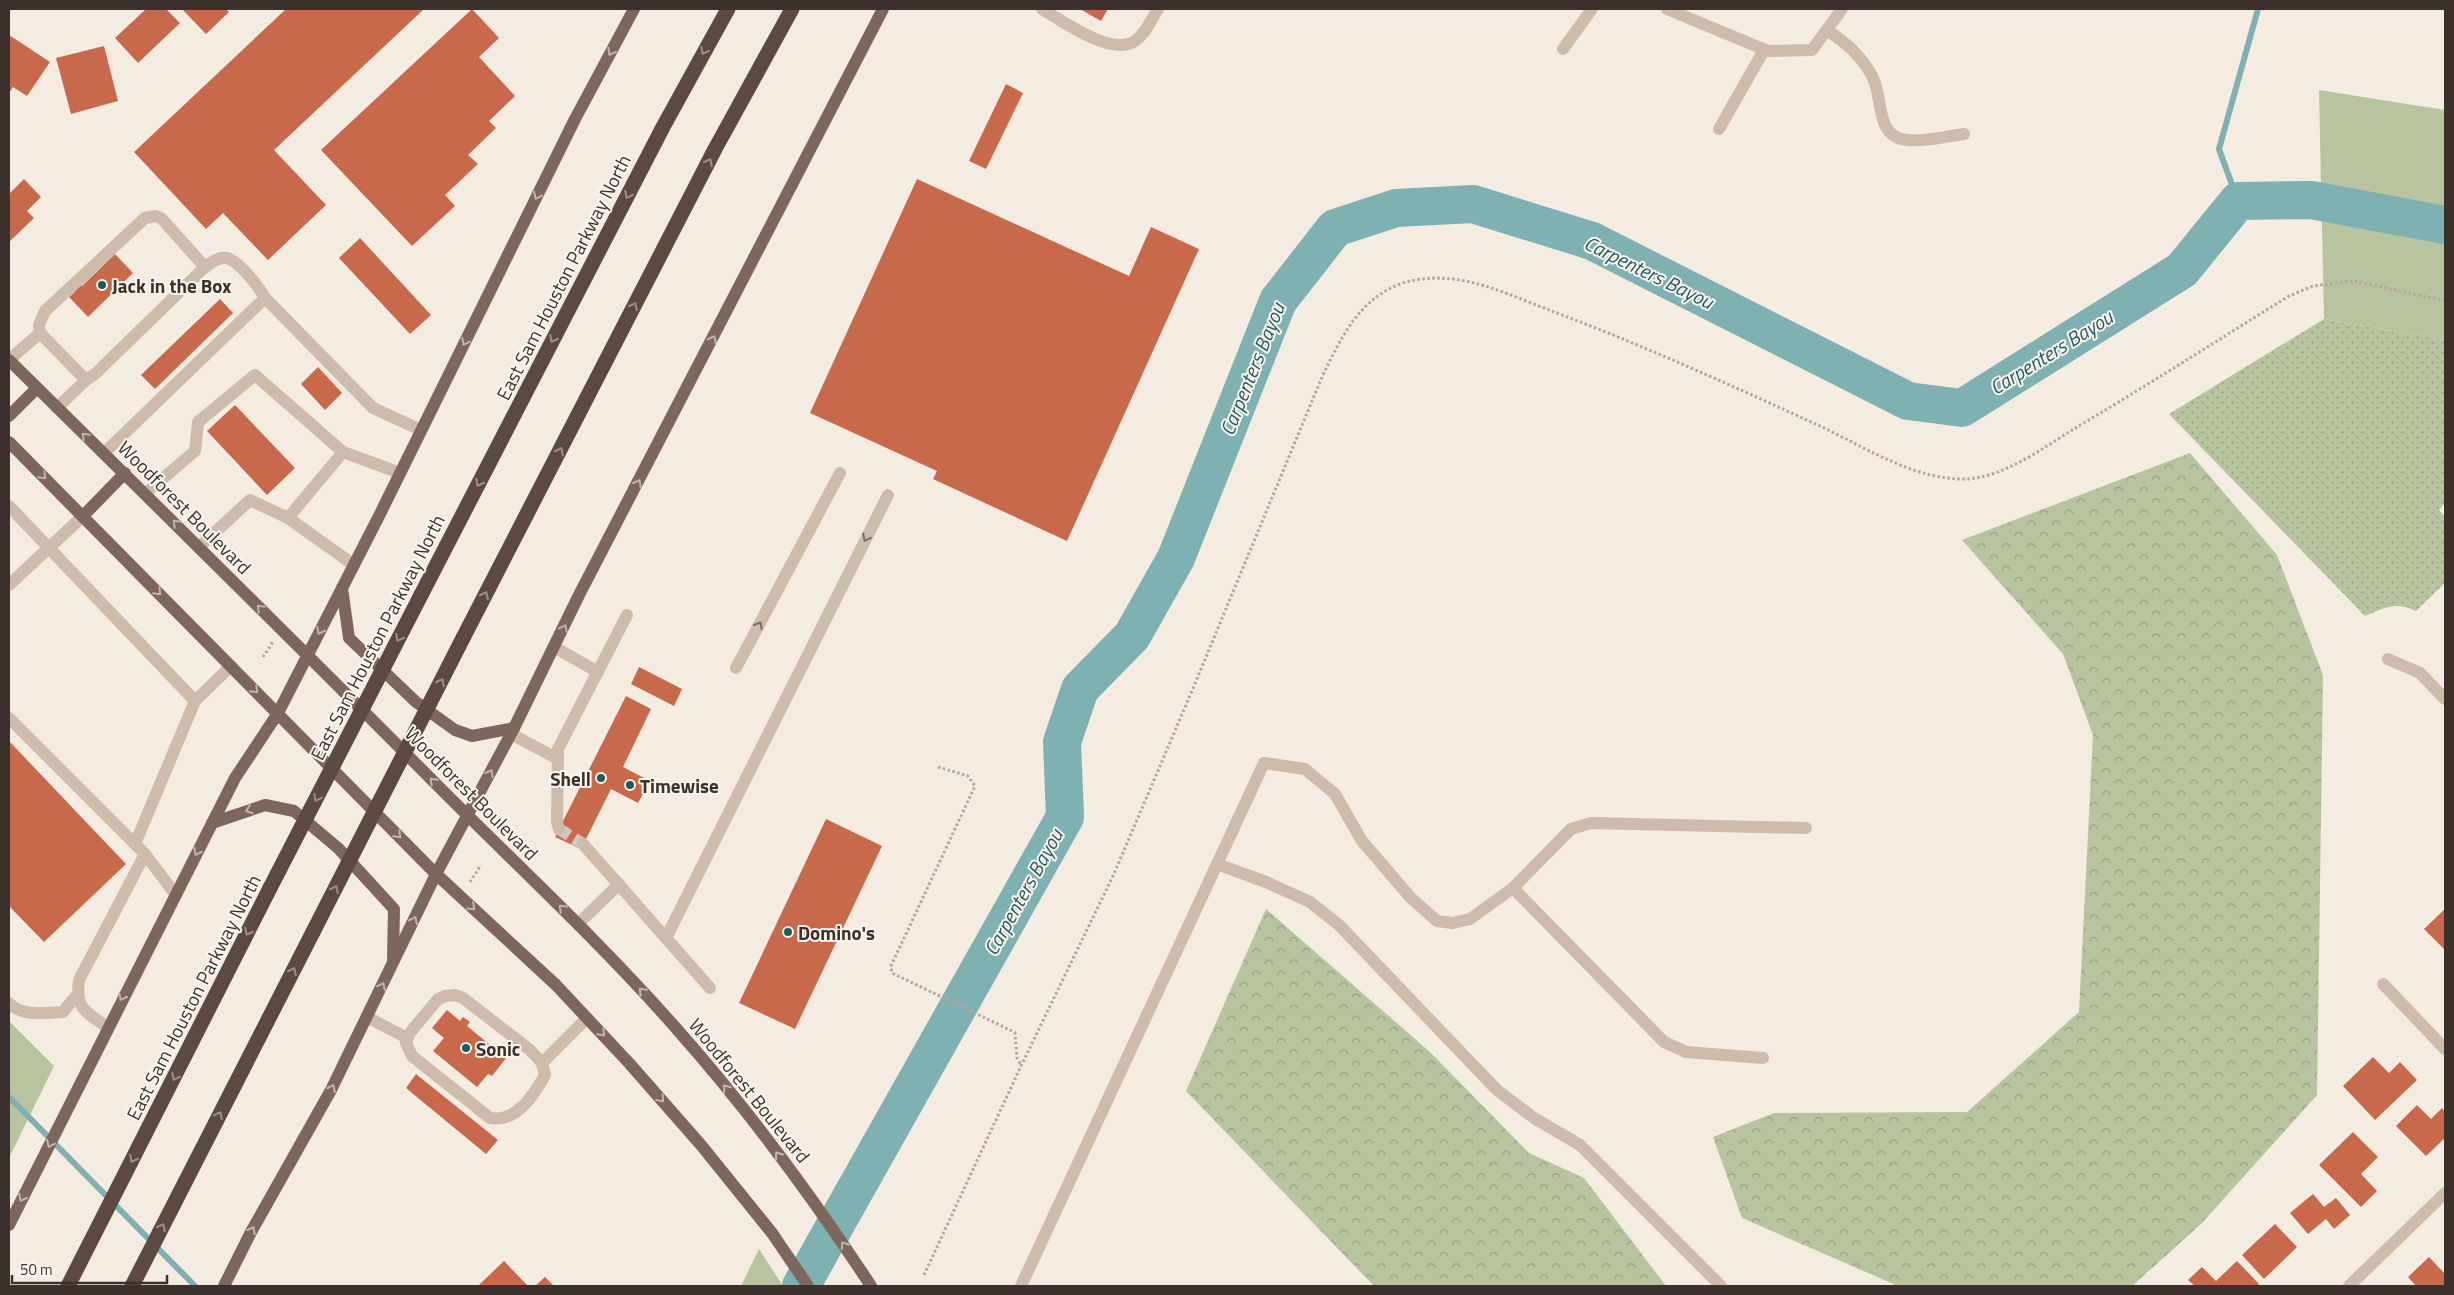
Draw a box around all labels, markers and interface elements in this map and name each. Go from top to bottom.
one-way arrow [701,46,711,55]
one-way arrow [607,47,617,56]
street label: East Sam Houston Parkway North [488,149,638,405]
one-way arrow [703,158,713,167]
one-way arrow [624,189,634,198]
one-way arrow [533,191,543,200]
water label: Carpenters Bayou [1579,227,1720,317]
place label: Jack in the Box [112,271,231,300]
marker: Jack in the Box [96,279,108,291]
water label: Carpenters Bayou [1211,297,1293,440]
water label: Carpenters Bayou [1983,301,2120,402]
one-way arrow [628,302,638,311]
one-way arrow [549,334,559,343]
one-way arrow [707,335,717,344]
one-way arrow [461,337,471,346]
one-way arrow [82,432,91,441]
street label: Woodforest Boulevard [111,433,259,581]
one-way arrow [554,447,564,456]
one-way arrow [37,470,46,479]
one-way arrow [475,478,485,487]
one-way arrow [632,480,642,489]
street label: East Sam Houston Parkway North [302,509,452,765]
one-way arrow [173,520,182,529]
one-way arrow [862,533,872,542]
one-way arrow [152,586,161,595]
one-way arrow [479,591,489,600]
one-way arrow [257,605,266,614]
one-way arrow [753,621,763,630]
one-way arrow [557,624,567,633]
one-way arrow [316,626,326,635]
one-way arrow [395,633,405,642]
one-way arrow [435,678,445,687]
one-way arrow [249,684,258,693]
street label: Woodforest Boulevard [398,719,546,867]
place label: Shell [550,764,591,793]
one-way arrow [484,769,494,778]
place label: Timewise [640,771,719,800]
marker: Shell [595,772,607,784]
one-way arrow [429,778,438,787]
marker: Timewise [624,779,636,791]
one-way arrow [313,793,323,802]
one-way arrow [246,804,254,814]
water label: Carpenters Bayou [975,822,1071,961]
one-way arrow [392,830,401,839]
one-way arrow [193,847,203,856]
street label: East Sam Houston Parkway North [118,869,268,1125]
one-way arrow [329,885,339,894]
one-way arrow [466,901,475,910]
one-way arrow [559,905,568,914]
one-way arrow [408,916,418,925]
place label: Domino's [798,918,875,947]
marker: Domino's [782,926,794,938]
one-way arrow [244,927,254,936]
one-way arrow [287,967,297,976]
one-way arrow [376,983,386,992]
one-way arrow [639,988,648,997]
one-way arrow [118,992,128,1001]
street label: Woodforest Boulevard [682,1011,818,1169]
one-way arrow [596,1028,605,1037]
place label: Sonic [476,1034,520,1063]
marker: Sonic [460,1042,472,1054]
one-way arrow [171,1072,181,1081]
one-way arrow [326,1085,336,1094]
one-way arrow [723,1085,732,1094]
one-way arrow [656,1094,665,1103]
one-way arrow [213,1112,223,1121]
one-way arrow [46,1139,56,1148]
one-way arrow [776,1152,784,1161]
one-way arrow [129,1154,139,1163]
one-way arrow [18,1193,28,1202]
one-way arrow [156,1223,166,1232]
one-way arrow [246,1227,256,1236]
one-way arrow [841,1242,851,1251]
scale bar [12,1252,168,1284]
text: 50 m [20,1258,53,1281]

